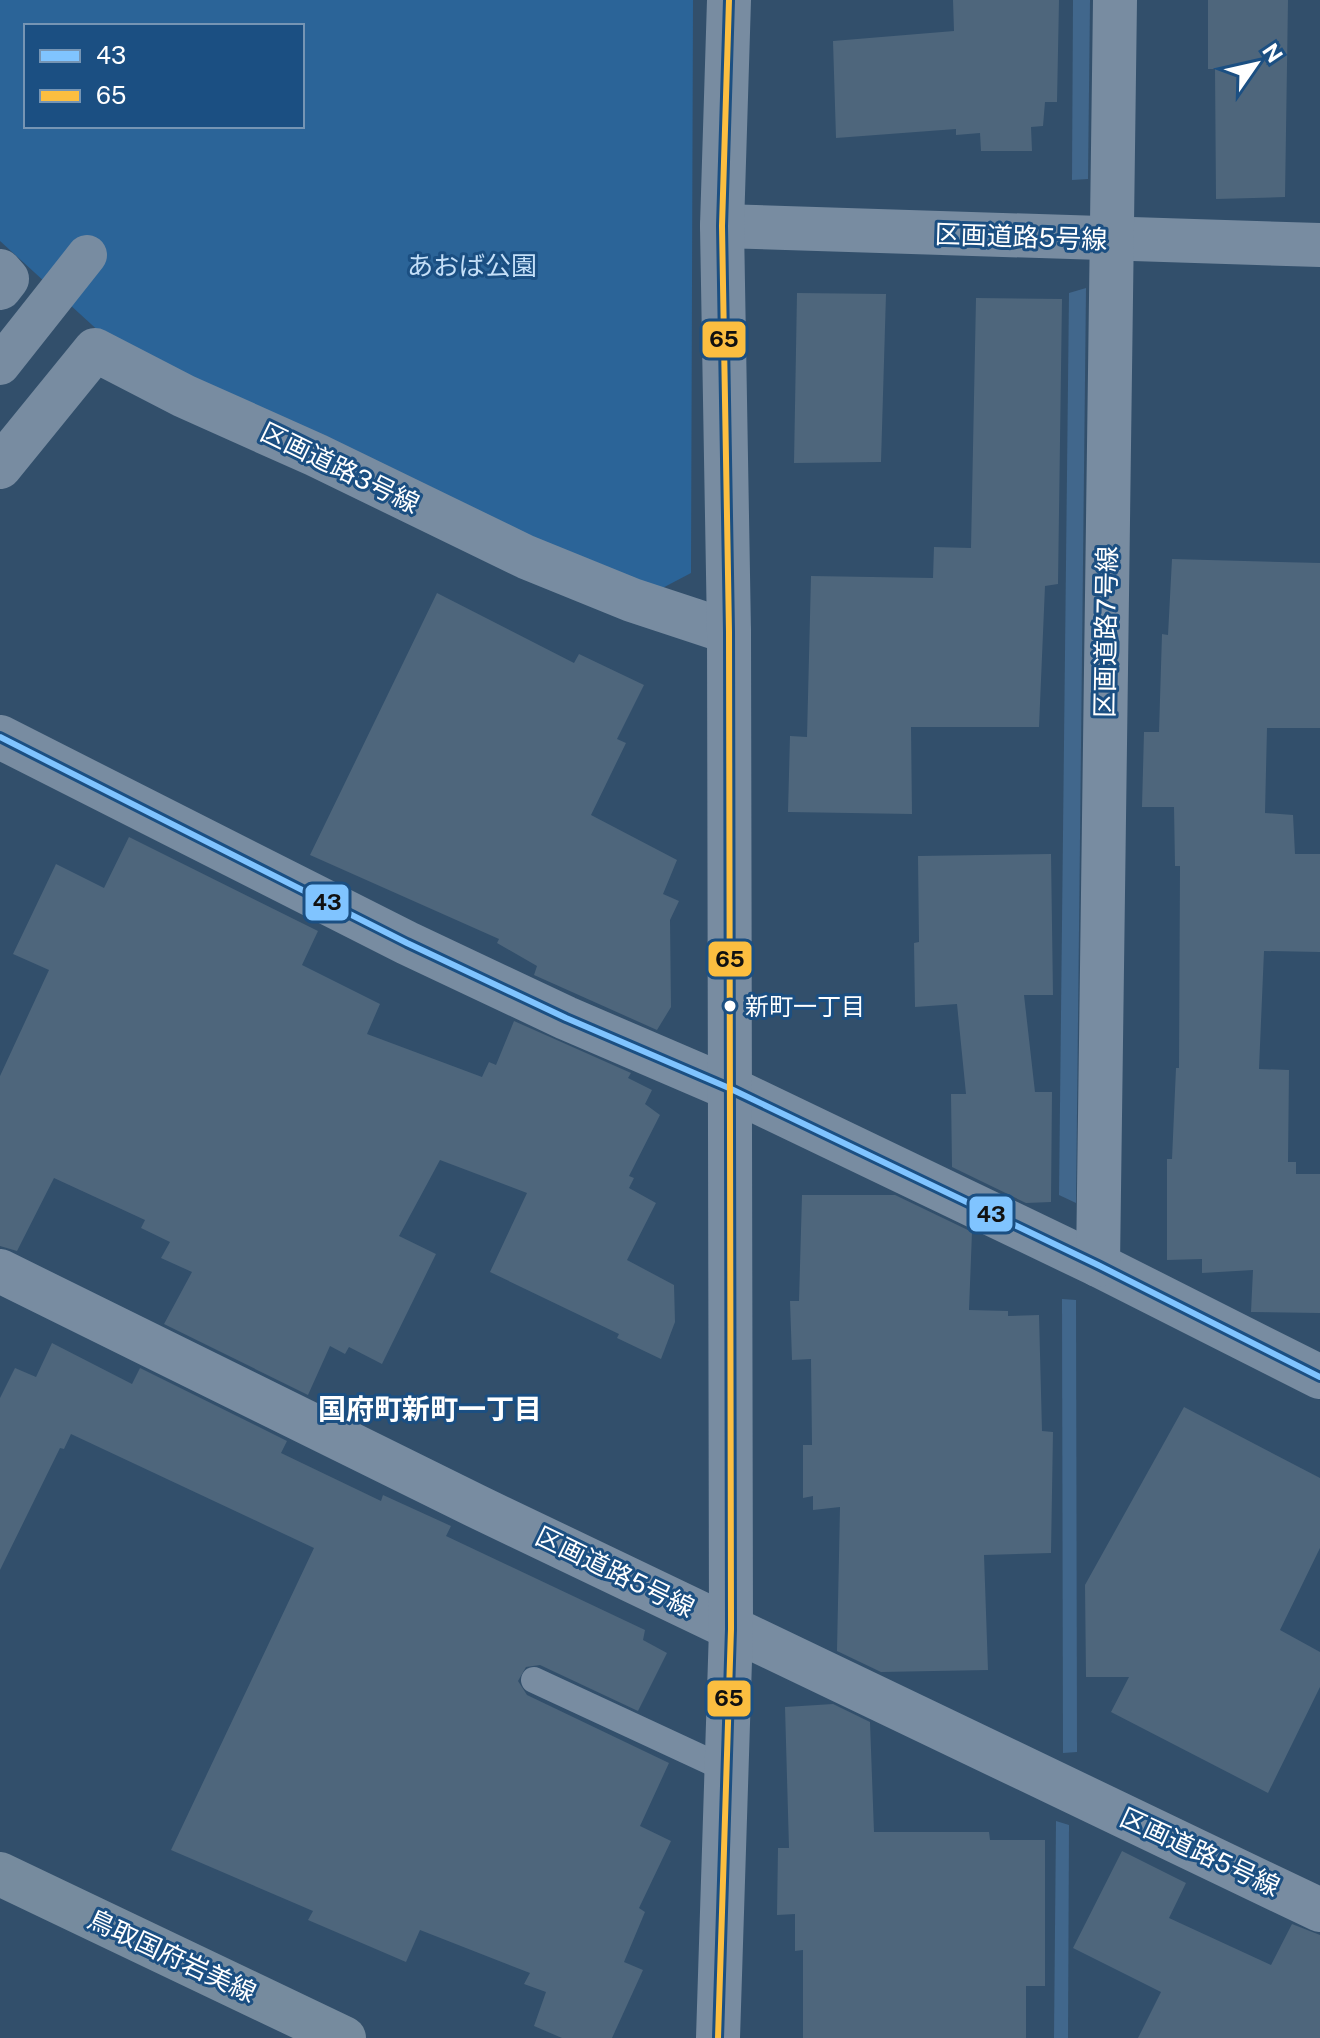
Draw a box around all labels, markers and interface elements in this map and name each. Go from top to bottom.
legend [24,24,304,128]
north arrow [1216,24,1296,104]
text: N [1257,38,1288,67]
text: 43 [96,41,126,69]
text: 65 [96,81,126,109]
street label: 区画道路5号線 [934,218,1108,255]
park label: あおば公園 [407,250,537,281]
line badge: 65 [701,320,747,359]
text: 65 [709,326,739,352]
street label: 区画道路3号線 [256,416,424,519]
street label: 区画道路7号線 [1089,546,1122,718]
line badge: 43 [304,883,350,922]
text: 43 [312,889,342,915]
line badge: 65 [707,940,753,978]
text: 65 [715,946,745,972]
place label: 新町一丁目 [745,992,865,1020]
marker: 新町一丁目 [722,998,738,1014]
line badge: 43 [968,1195,1014,1233]
text: 43 [976,1201,1006,1227]
district label: 国府町新町一丁目 [318,1392,542,1425]
street label: 区画道路5号線 [531,1520,700,1623]
line badge: 65 [706,1679,752,1718]
text: 65 [714,1685,744,1711]
street label: 区画道路5号線 [1115,1801,1285,1902]
street label: 鳥取国府岩美線 [83,1903,261,2008]

